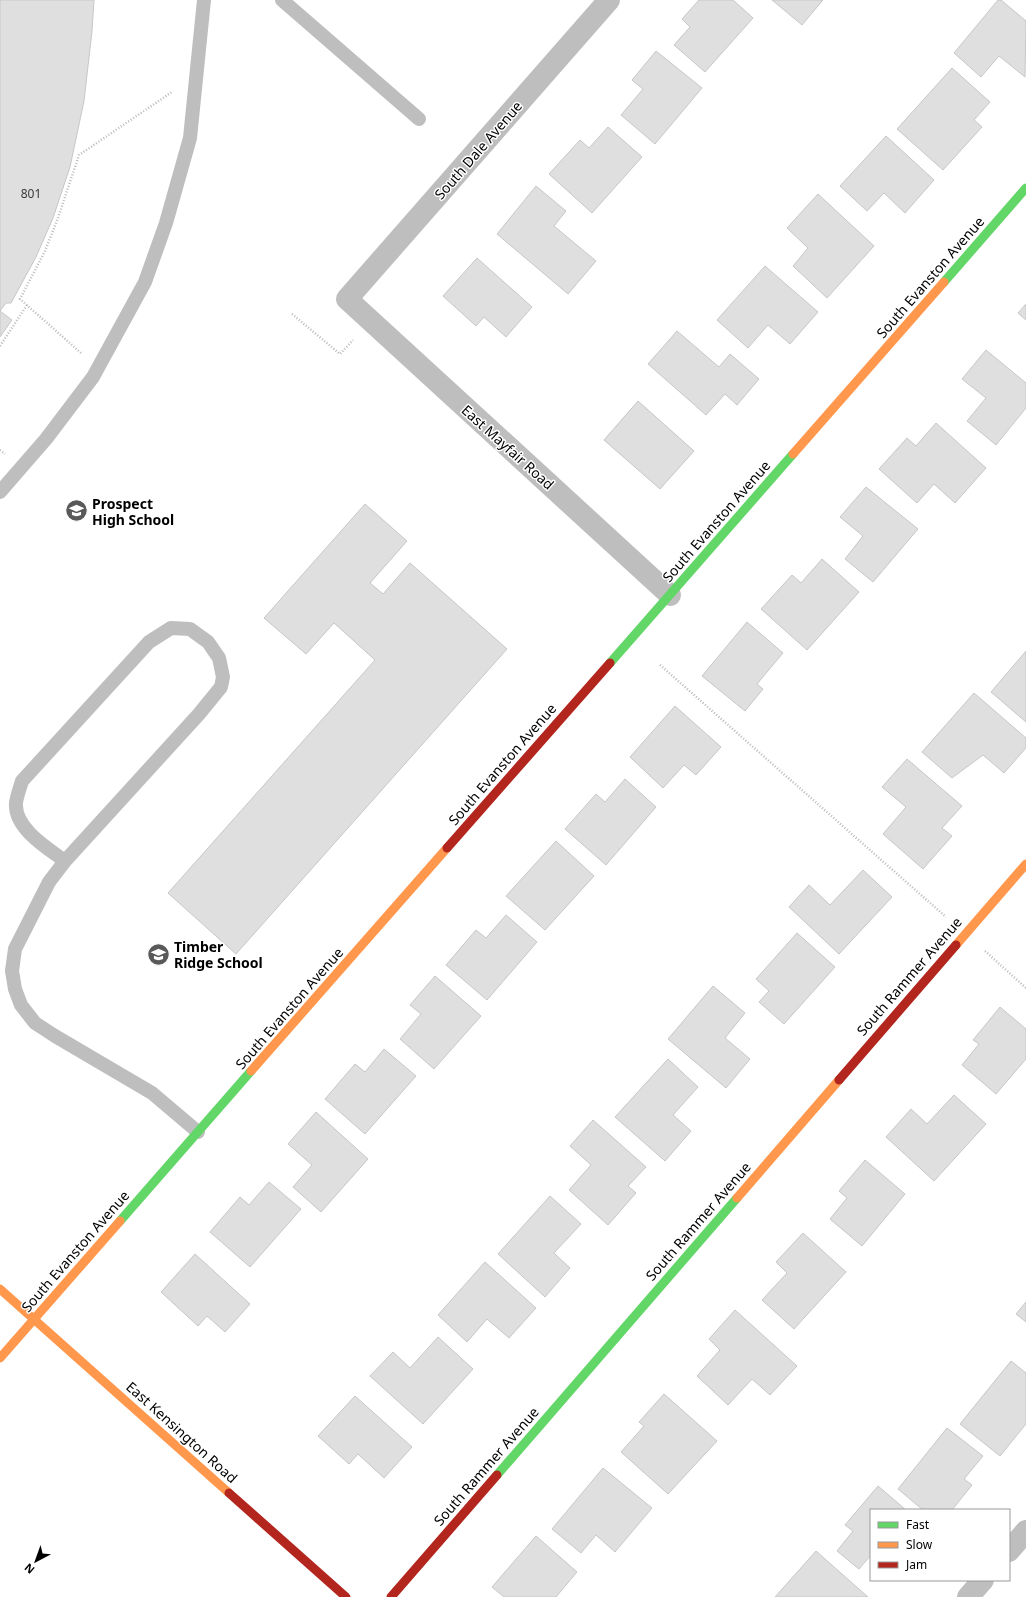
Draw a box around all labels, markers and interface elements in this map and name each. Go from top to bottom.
street label: South Dale Avenue [430,97,526,203]
house number: 801 [21,185,41,202]
street label: South Evanston Avenue [872,212,988,342]
street label: East Mayfair Road [458,400,558,494]
street label: South Evanston Avenue [658,456,774,586]
place label: Prospect High School [92,494,174,529]
school or university icon: Prospect High School [63,498,89,524]
street label: South Evanston Avenue [444,699,560,829]
street label: South Rammer Avenue [852,913,966,1039]
place label: Timber Ridge School [174,937,263,972]
school or university icon: Timber Ridge School [146,941,172,967]
street label: South Evanston Avenue [231,943,347,1073]
street label: South Rammer Avenue [641,1158,755,1284]
street label: South Evanston Avenue [17,1186,133,1316]
street label: East Kensington Road [122,1377,242,1487]
street label: South Rammer Avenue [429,1403,543,1529]
legend [870,1509,1010,1581]
text: Fast [906,1516,930,1533]
text: Slow [906,1536,933,1553]
north arrow [16,1541,56,1581]
text: Jam [905,1556,927,1573]
text: N [21,1560,37,1578]

